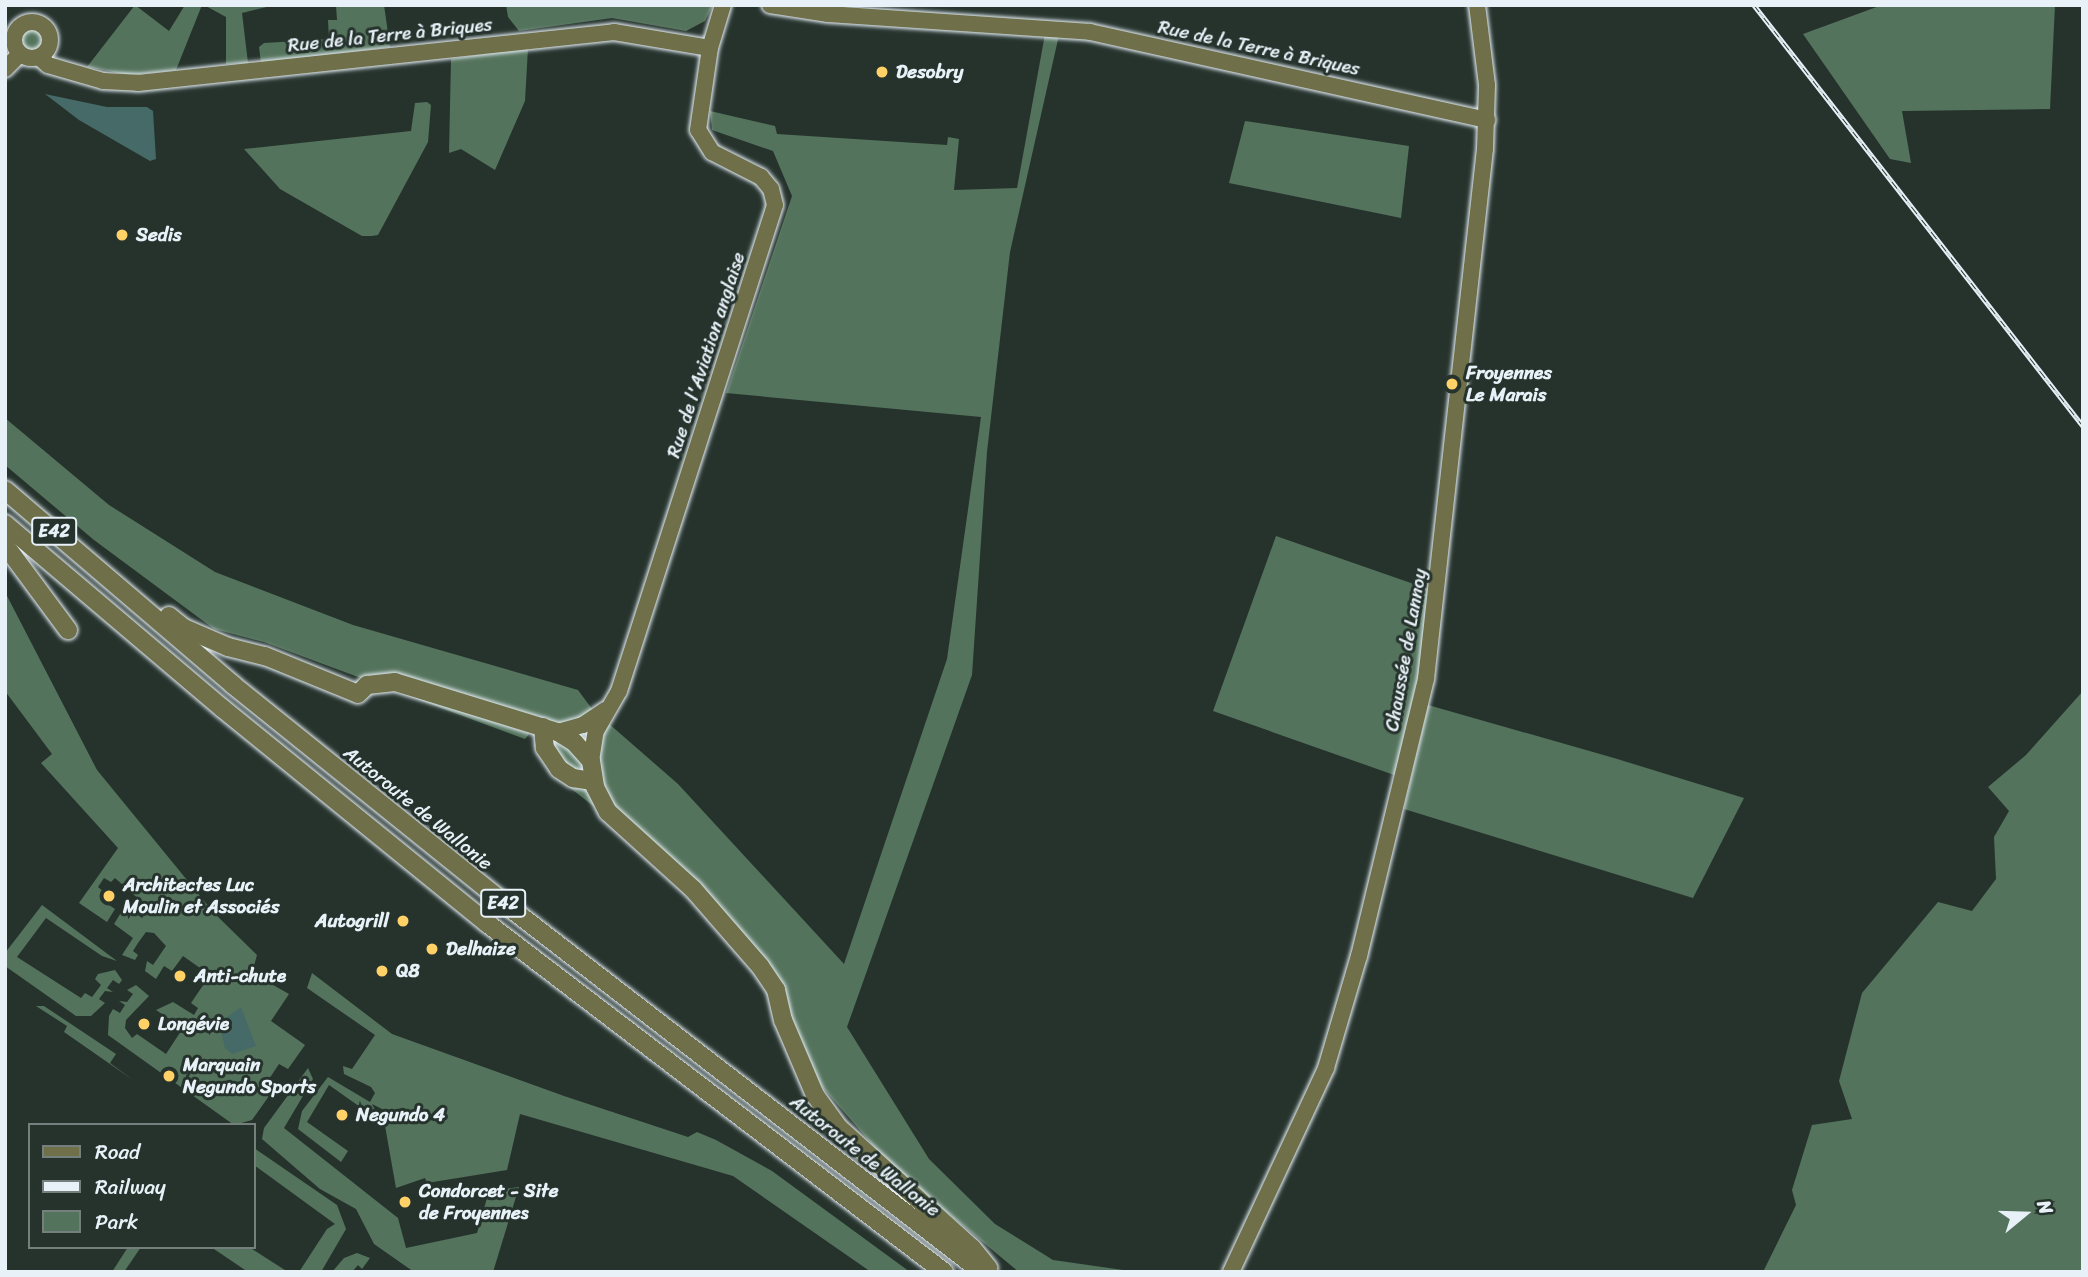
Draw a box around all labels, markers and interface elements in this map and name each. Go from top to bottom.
street label: Rue de la Terre à Briques [286,13,494,57]
street label: Rue de la Terre à Briques [1156,15,1362,81]
place label: Desobry [896,61,963,83]
marker: Desobry [874,64,890,80]
place label: Sedis [136,224,182,246]
marker: Sedis [114,227,130,243]
street label: Rue de l'Aviation anglaise [662,249,750,461]
place label: Froyennes Le Marais [1466,362,1552,406]
marker: Froyennes Le Marais [1444,376,1460,392]
road number: E42 [30,516,78,546]
street label: Chaussée de Lannoy [1380,567,1432,733]
street label: Autoroute de Wallonie [339,741,497,875]
place label: Architectes Luc Moulin et Associés [123,874,280,918]
marker: Architectes Luc Moulin et Associés [101,888,117,904]
road number: E42 [478,888,528,918]
place label: Autogrill [315,910,389,932]
marker: Autogrill [395,913,411,929]
place label: Delhaize [446,938,516,960]
marker: Delhaize [424,941,440,957]
place label: Q8 [396,960,420,982]
marker: Q8 [374,963,390,979]
place label: Anti-chute [194,965,286,987]
marker: Anti-chute [172,968,188,984]
place label: Longévie [158,1013,229,1035]
marker: Longévie [136,1016,152,1032]
place label: Marquain Negundo Sports [183,1054,316,1098]
marker: Marquain Negundo Sports [161,1068,177,1084]
street label: Autoroute de Wallonie [785,1090,945,1222]
place label: Negundo 4 [356,1104,445,1126]
marker: Negundo 4 [334,1107,350,1123]
legend [28,1123,256,1249]
text: Road [95,1133,140,1171]
text: Railway [95,1168,166,1206]
north arrow [1990,1179,2060,1249]
place label: Condorcet - Site de Froyennes [419,1180,559,1224]
marker: Condorcet - Site de Froyennes [397,1194,413,1210]
text: N [2028,1195,2063,1219]
text: Park [95,1203,138,1241]

